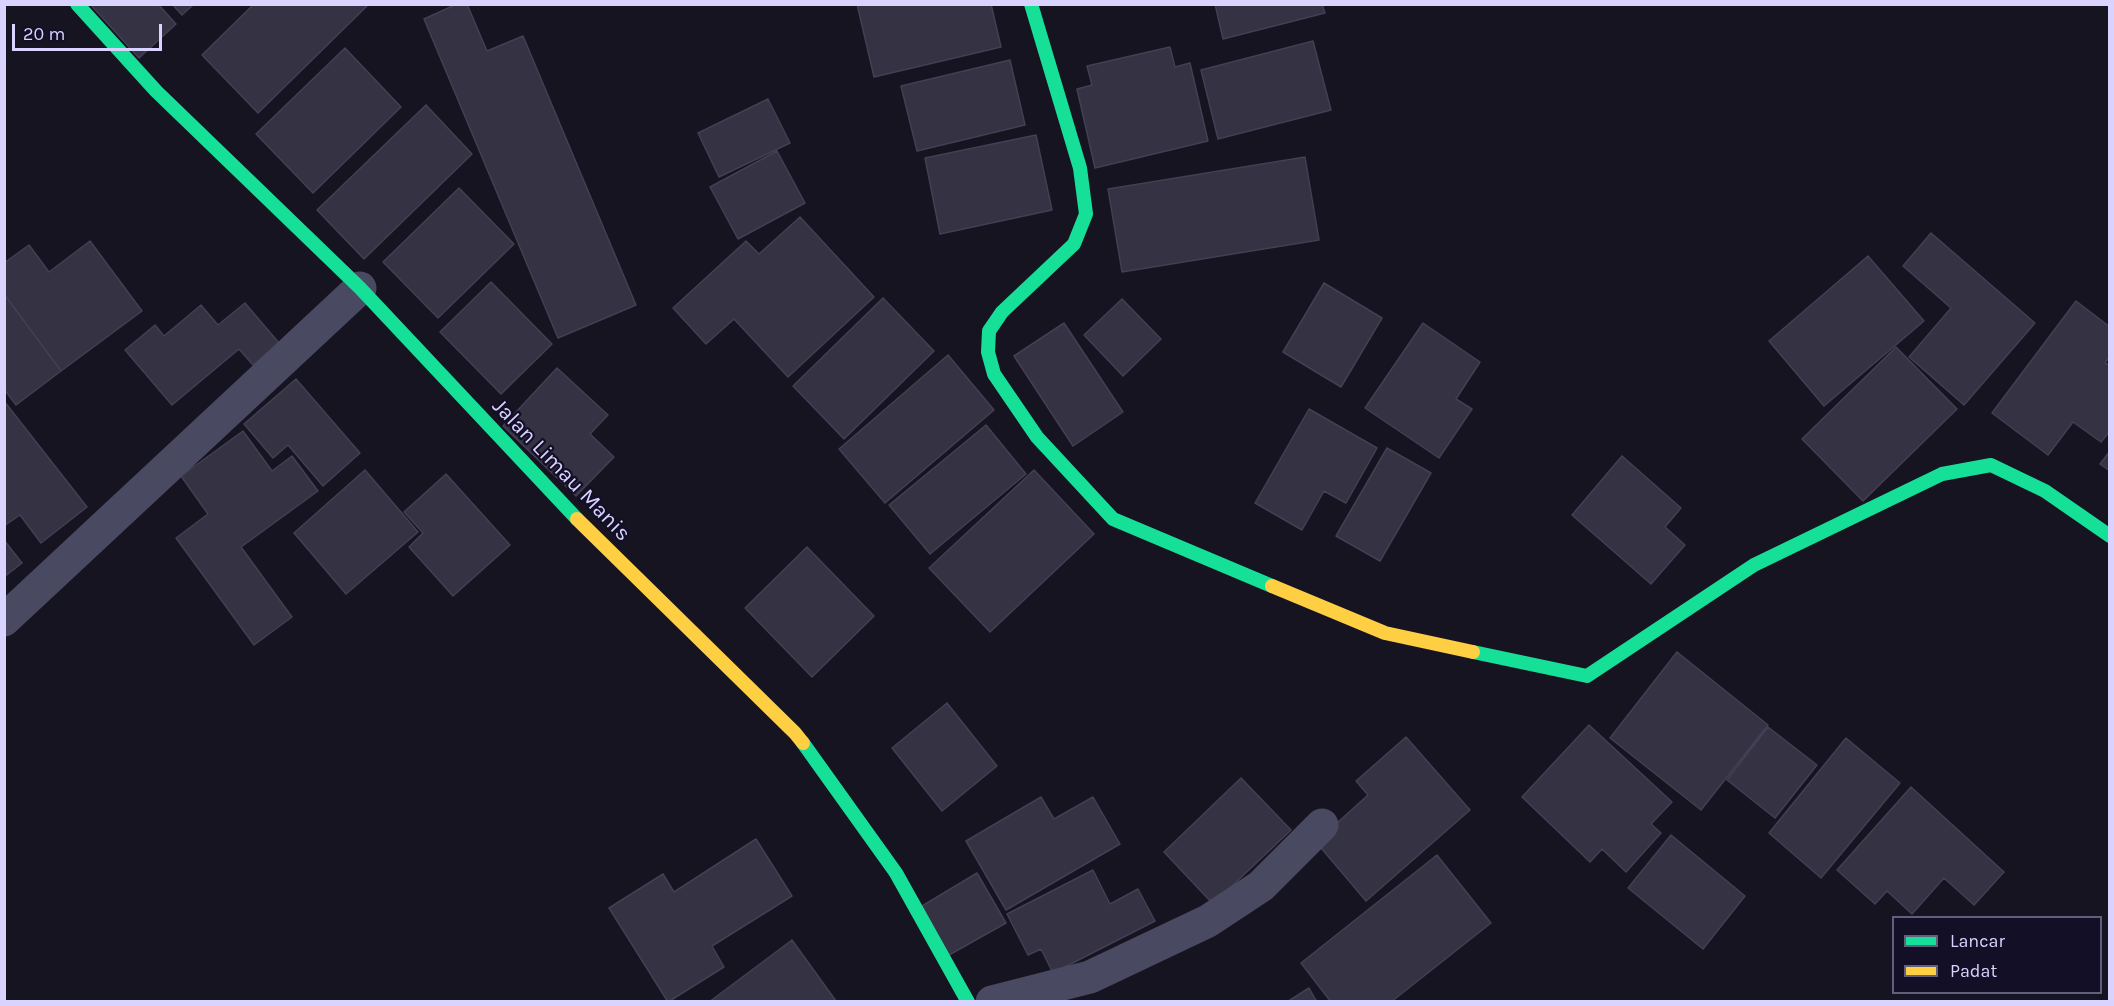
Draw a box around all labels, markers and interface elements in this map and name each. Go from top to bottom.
scale bar [15,12,165,50]
text: 20 m [23,23,65,45]
street label: Jalan Limau Manis [486,393,636,547]
legend [1892,916,2102,994]
text: Lancar [1950,930,2005,952]
text: Padat [1950,960,1997,982]

